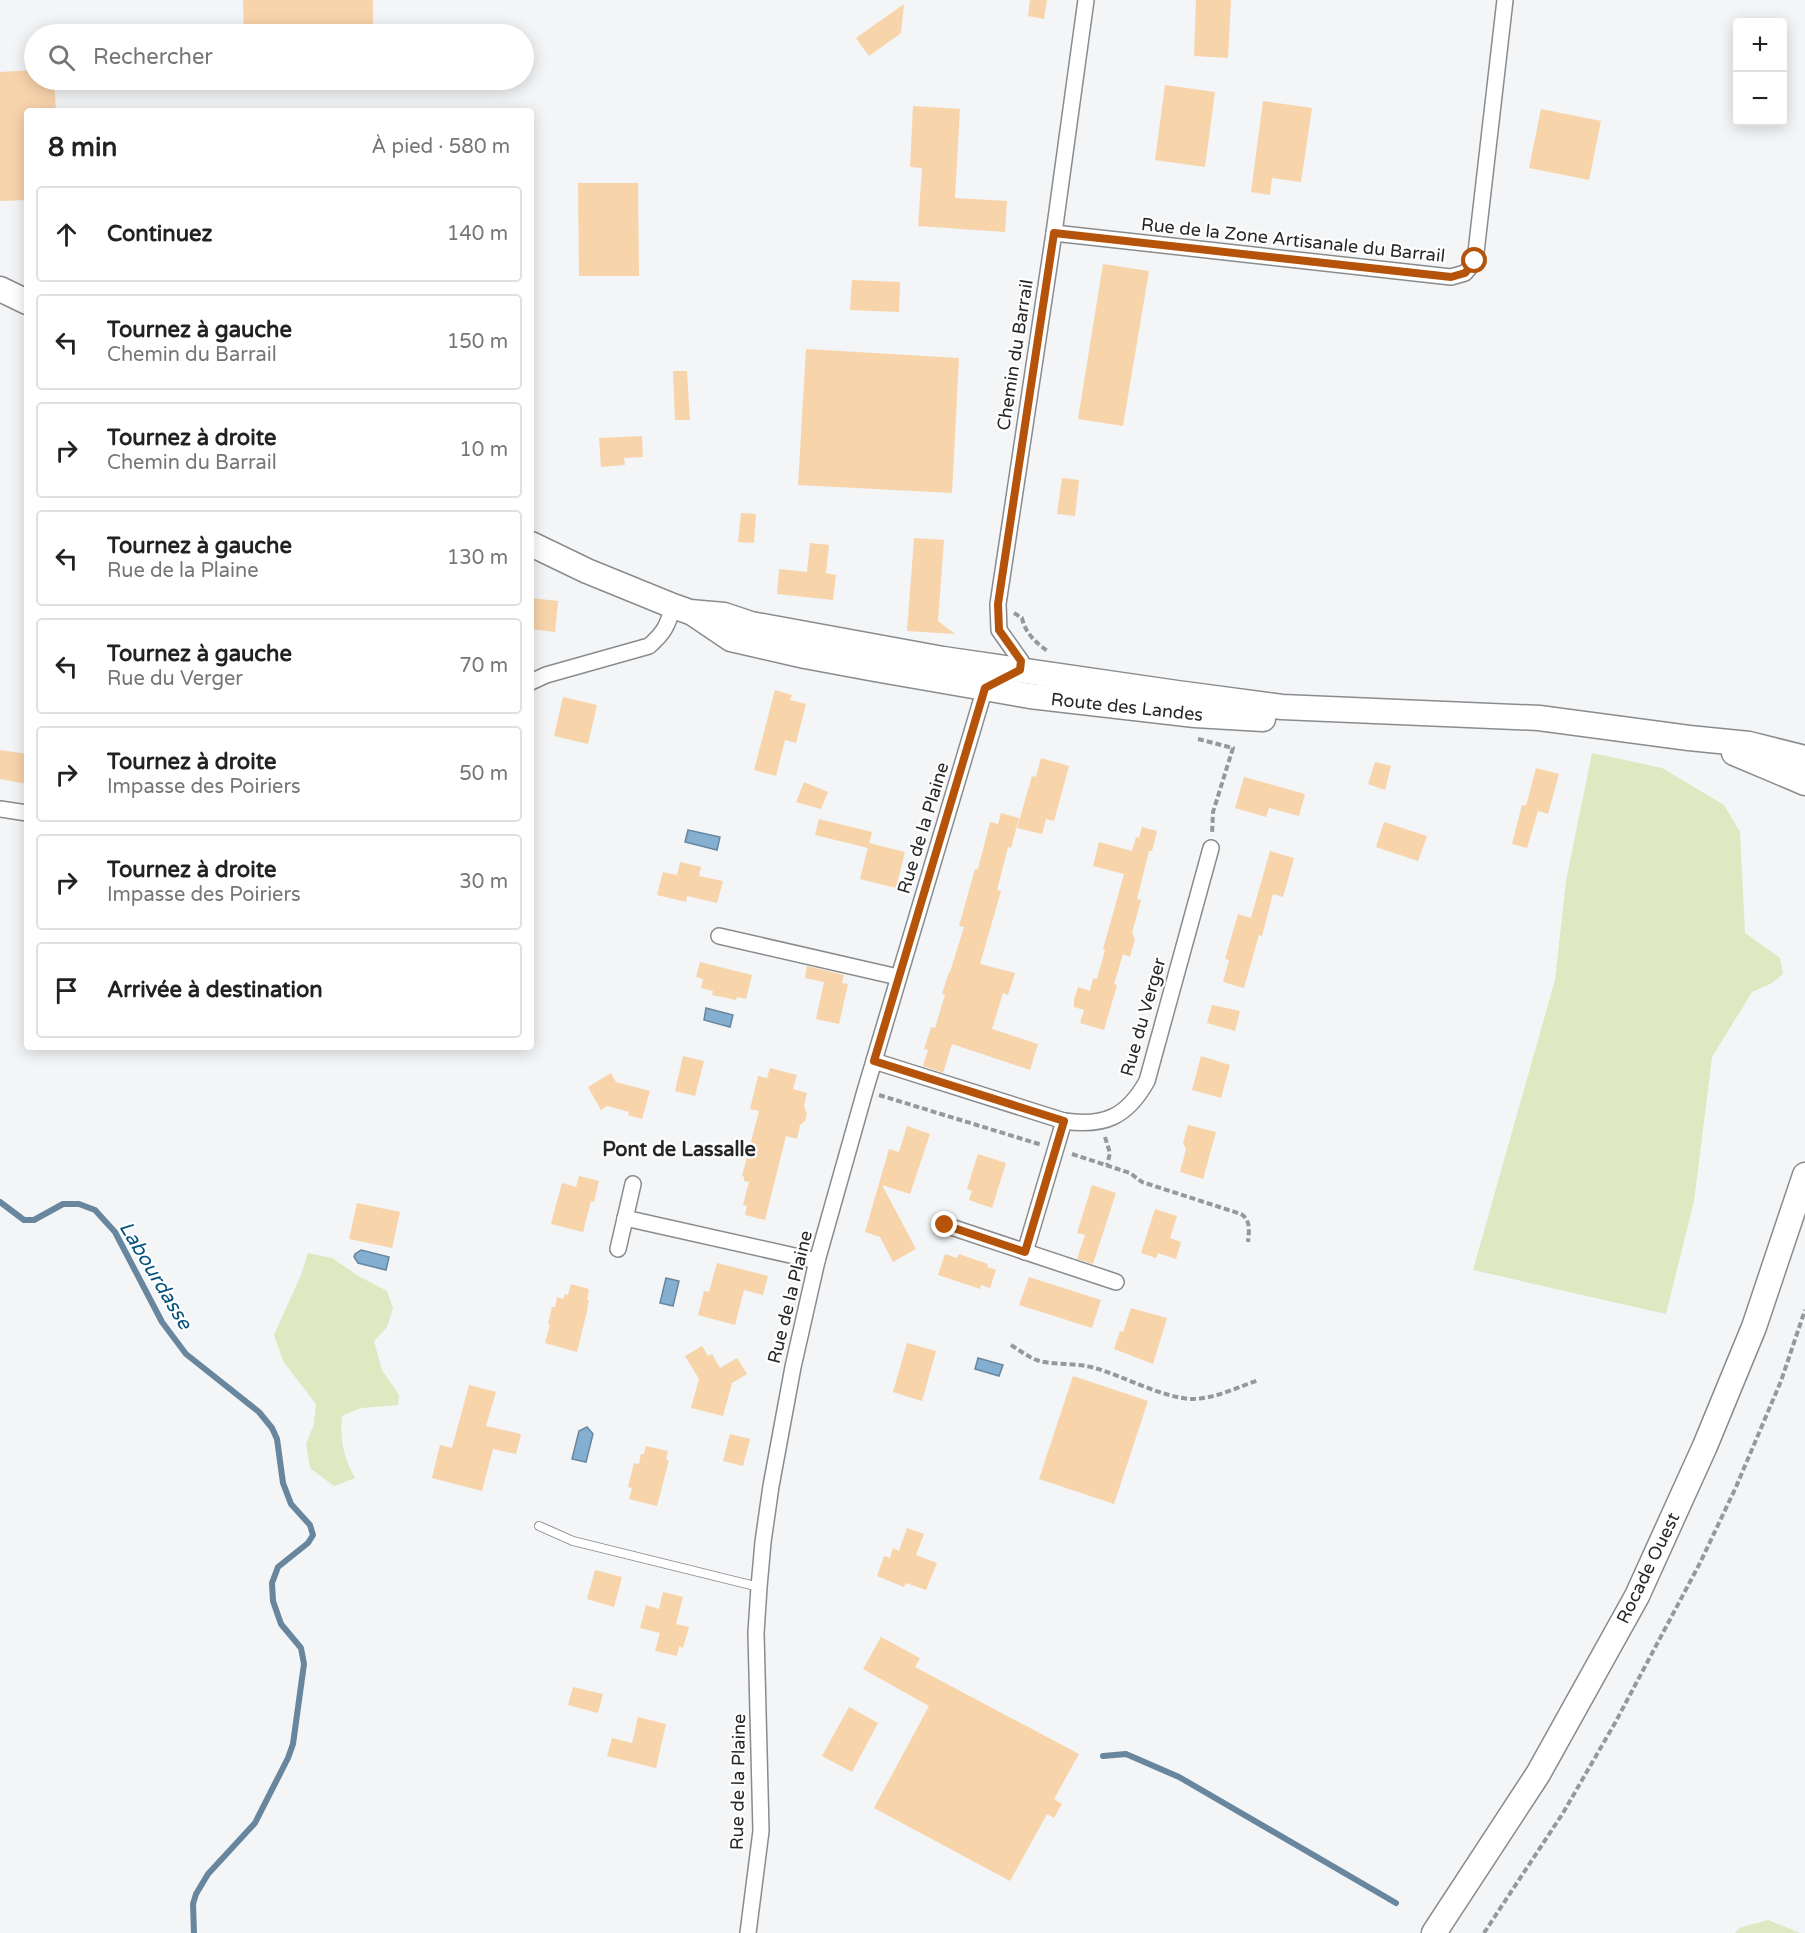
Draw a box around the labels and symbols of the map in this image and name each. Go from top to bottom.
street label: Rue de la Zone Artisanale du Barrail [1140,213,1446,267]
route start [1461,247,1487,273]
street label: Chemin du Barrail [992,278,1038,432]
street label: Route des Landes [1050,688,1204,726]
street label: Rue de la Plaine [893,760,953,896]
street label: Rue du Verger [1116,955,1170,1079]
district label: Pont de Lassalle [602,1138,756,1162]
route end [931,1211,957,1237]
water label: Labourdasse [114,1217,198,1335]
street label: Rue de la Plaine [763,1228,817,1366]
street label: Rocade Ouest [1612,1509,1684,1627]
street label: Rue de la Plaine [726,1714,750,1850]

